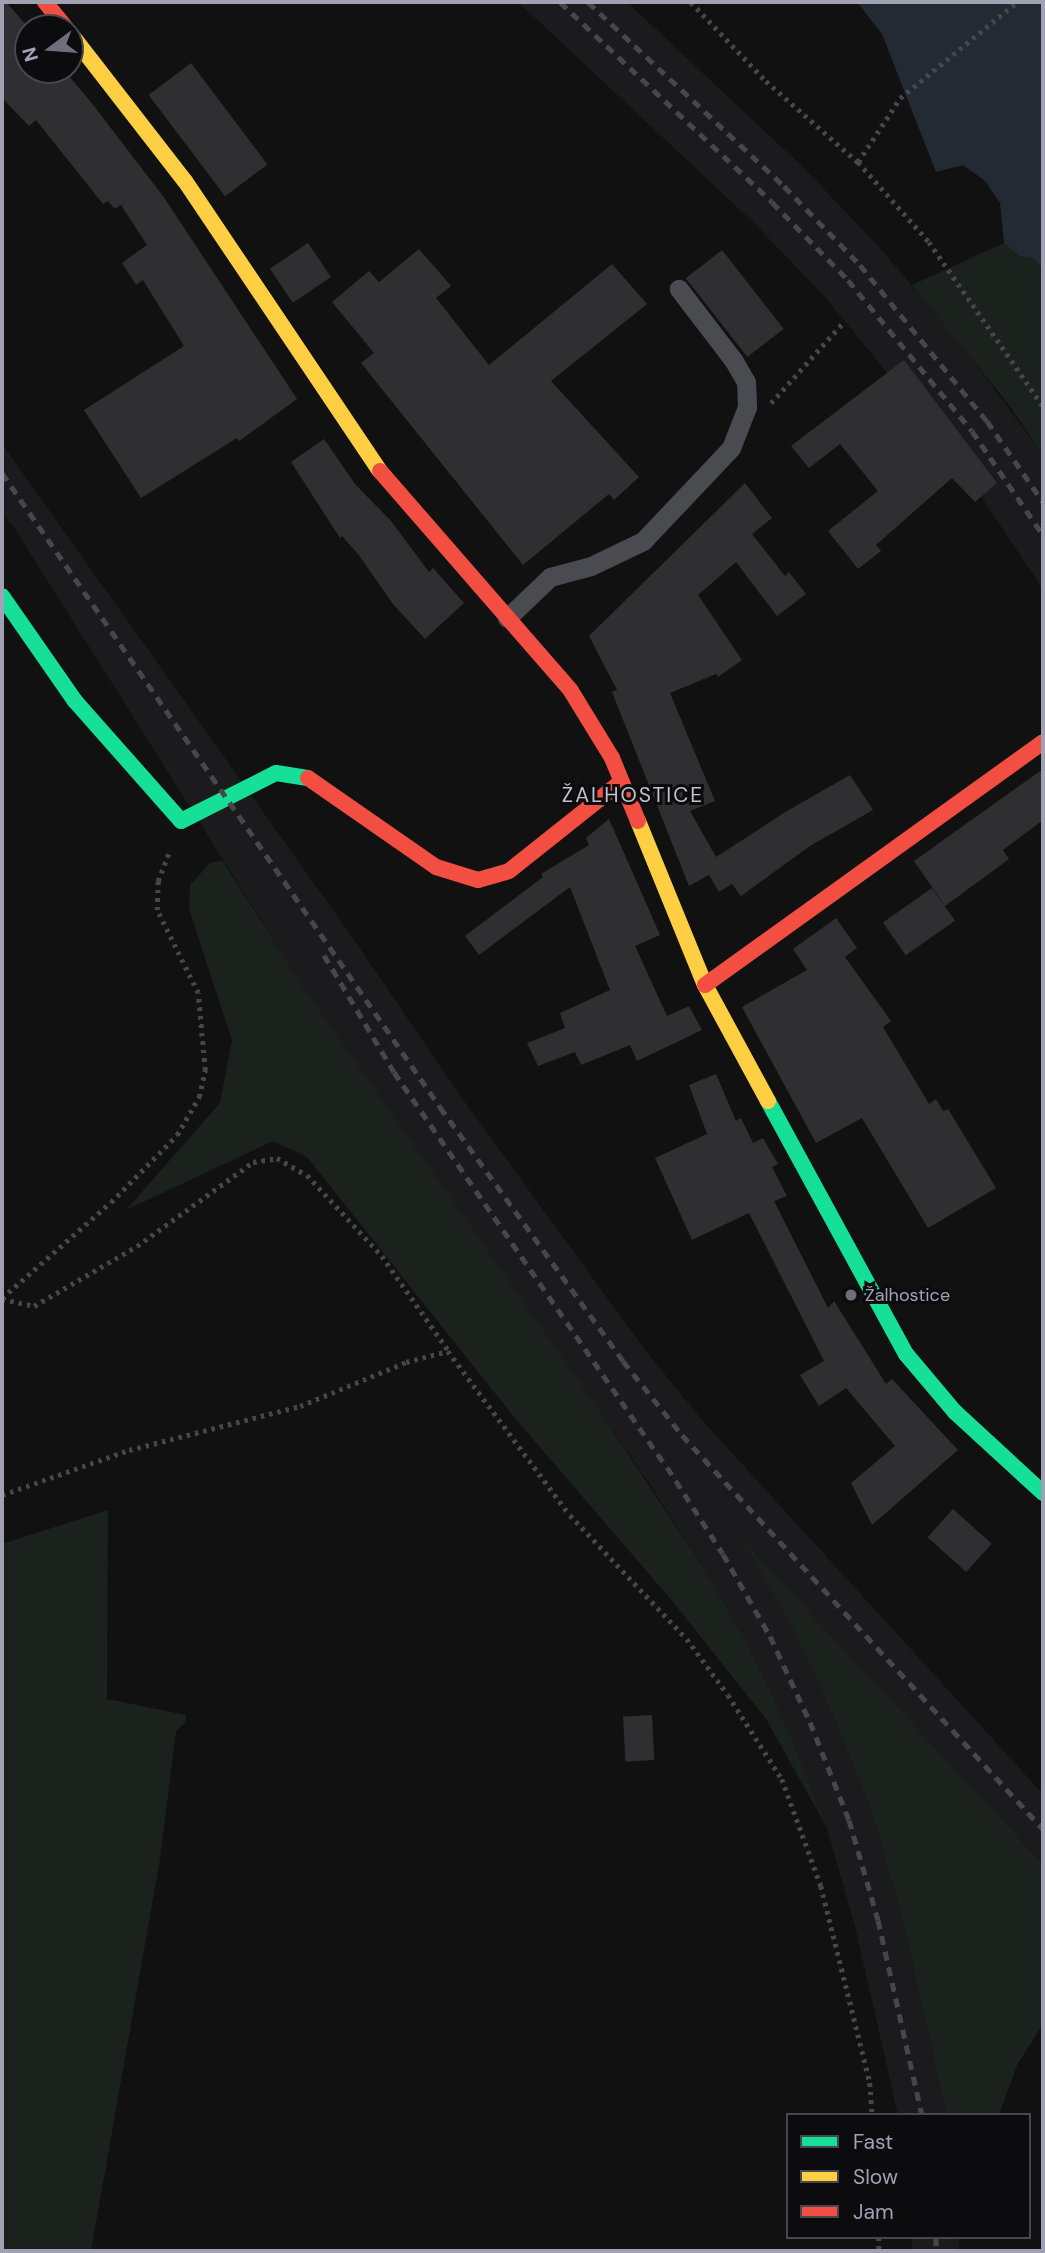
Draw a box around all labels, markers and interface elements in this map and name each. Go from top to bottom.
north arrow [14,14,84,84]
text: N [16,44,44,64]
district label: ŽALHOSTICE [563,782,703,808]
place label: Žalhostice [865,1284,950,1306]
marker: Žalhostice [843,1287,859,1303]
legend [786,2113,1031,2239]
text: Fast [853,2128,893,2156]
text: Slow [853,2163,898,2191]
text: Jam [853,2198,894,2226]

